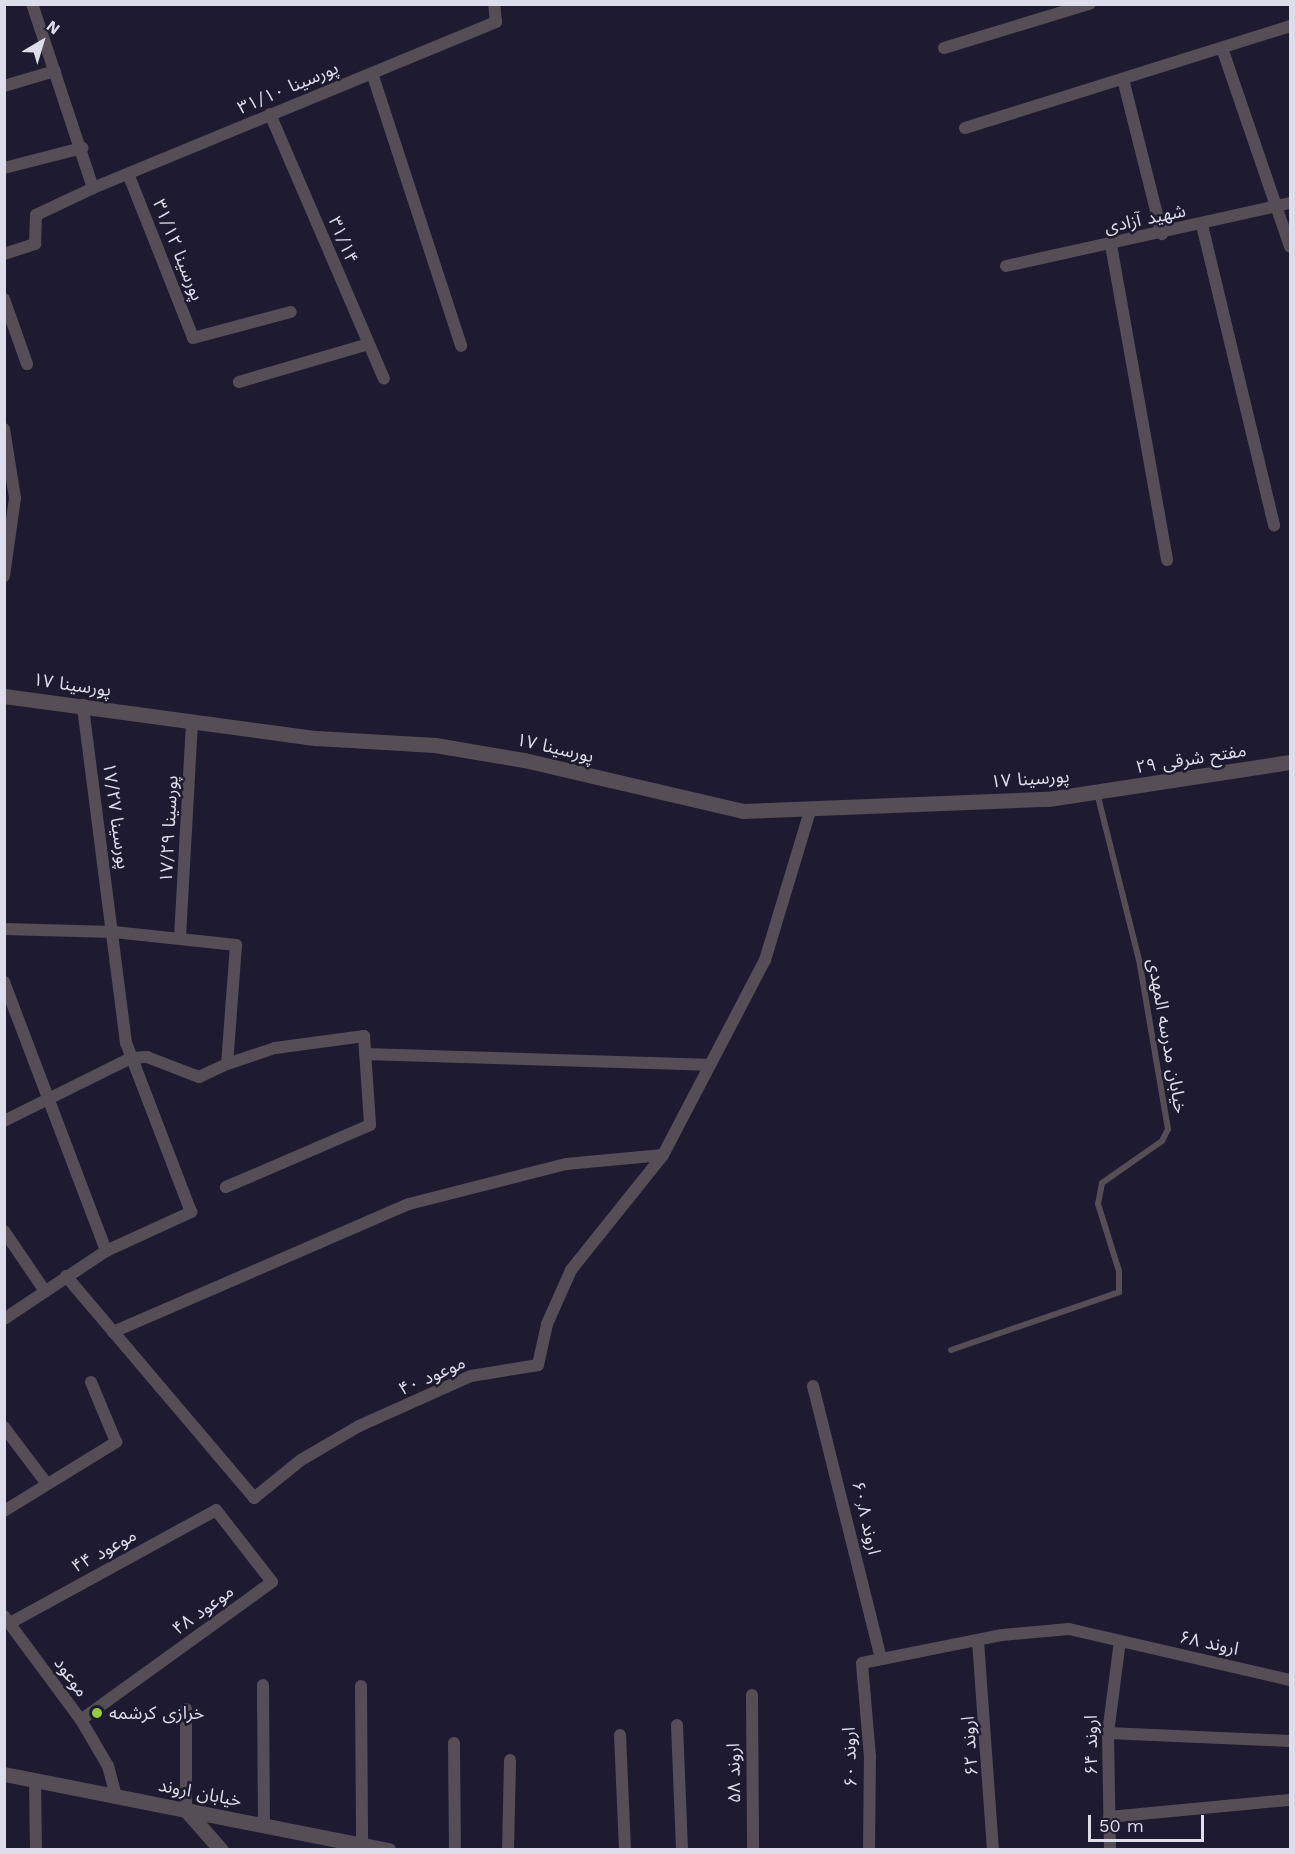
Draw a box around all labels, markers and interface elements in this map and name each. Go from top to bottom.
north arrow [12,12,72,72]
text: N [43,16,64,39]
street label: پورسینا ۳۱/۱۰ [234,57,342,119]
street label: پورسینا ۳۱/۱۲ [148,196,208,304]
street label: شهید آزادی [1102,200,1188,238]
street label: ۳۱/۱۴ [323,213,363,267]
street label: پورسینا ۱۷ [31,669,113,701]
street label: پورسینا ۱۷ [514,729,596,767]
street label: مفتح شرقی ۲۹ [1134,740,1248,778]
street label: پورسینا ۱۷/۲۷ [98,761,134,871]
street label: پورسینا ۱۷ [990,765,1070,793]
street label: پورسینا ۱۷/۲۹ [155,775,183,883]
street label: خیابان مدرسه المهدی [1143,957,1191,1115]
street label: موعود ۴۰ [395,1352,469,1400]
street label: اروند ۶۰٫۸ [847,1479,885,1557]
street label: موعود ۴۴ [68,1524,140,1578]
street label: موعود ۴۸ [168,1580,238,1640]
street label: اروند ۶۸ [1177,1626,1241,1660]
street label: موعود [49,1653,93,1701]
place label: خرازی کرشمه [109,1702,204,1724]
marker: خرازی کرشمه [90,1706,104,1720]
street label: اروند ۶۲ [957,1715,983,1777]
street label: اروند ۶۴ [1080,1715,1102,1775]
street label: اروند ۶۰ [838,1727,862,1787]
street label: اروند ۵۸ [723,1743,745,1803]
street label: خیابان اروند [156,1774,244,1812]
scale bar [1091,1803,1206,1841]
text: 50 m [1099,1815,1144,1836]

